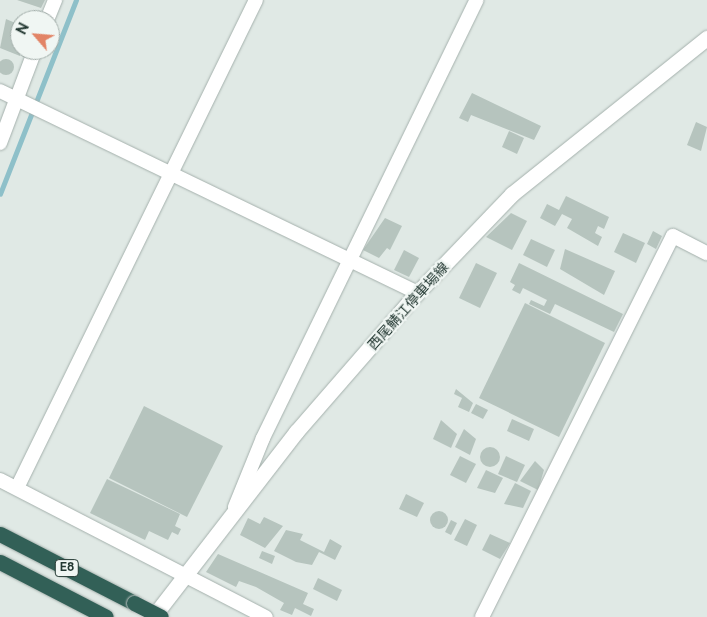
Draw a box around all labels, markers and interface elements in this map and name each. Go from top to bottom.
north arrow [10,10,60,60]
text: N [13,20,32,37]
street label: 西尾鯖江停車場線 [364,259,452,353]
road number: E8 [54,558,80,578]

